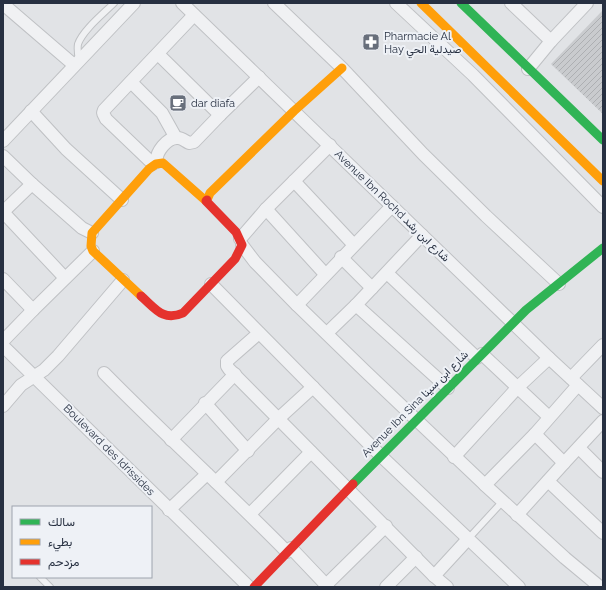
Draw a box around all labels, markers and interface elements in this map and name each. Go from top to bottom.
place label: Pharmacie Al Hay صيدلية الحي [384,30,461,59]
pharmacy icon: Pharmacie Al Hay صيدلية الحي [361,32,381,52]
cafe icon: dar diafa [168,93,188,113]
place label: dar diafa [191,97,235,110]
street label: Avenue Ibn Rochd شارع ابن رشد [331,148,452,265]
street label: Avenue Ibn Sina شارع ابن سينا [359,348,472,461]
street label: Boulevard des Idrissides [61,402,157,498]
legend [12,506,152,578]
text: سالك [48,515,75,529]
text: بطيء [48,535,72,552]
text: مزدحم [48,555,79,570]

